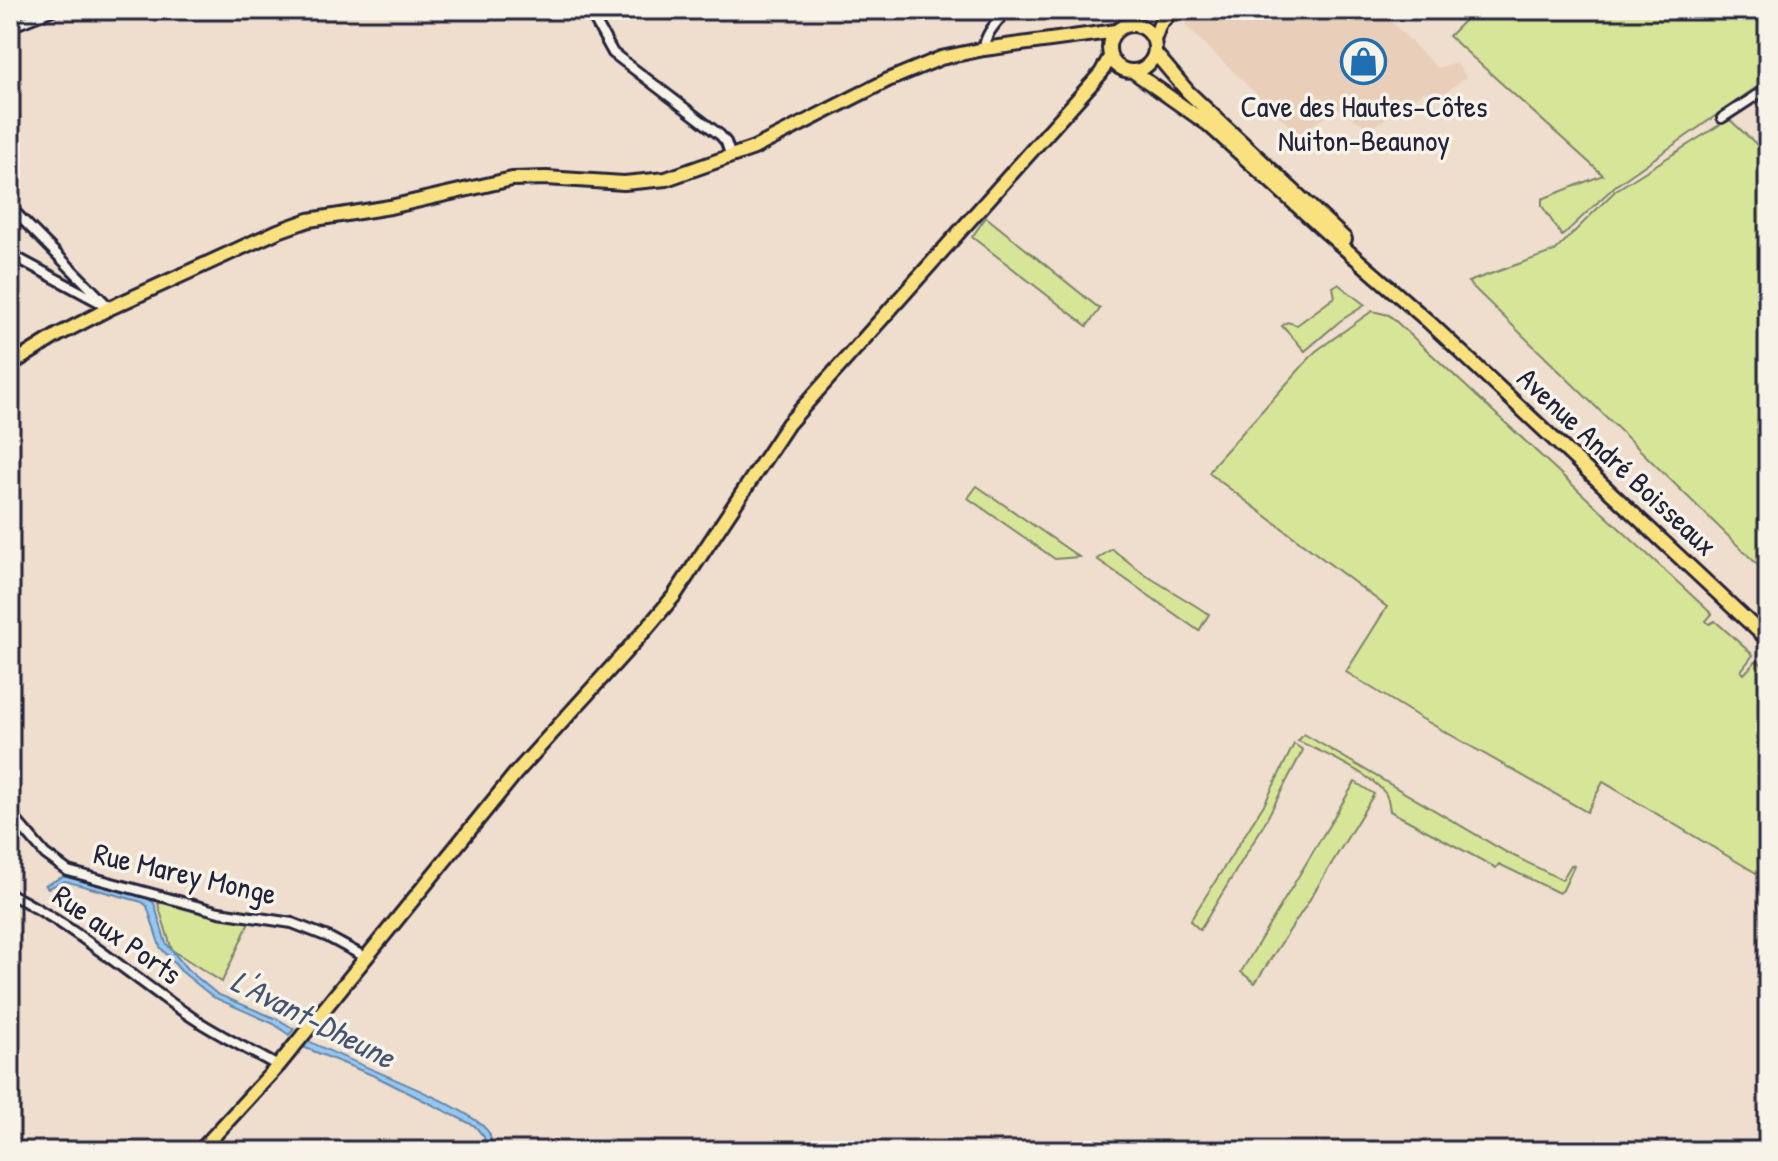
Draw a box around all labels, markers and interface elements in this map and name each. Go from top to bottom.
shop icon: Cave des Hautes-Côtes Nuiton-Beaunoy [1340,37,1388,85]
place label: Cave des Hautes-Côtes Nuiton-Beaunoy [1240,86,1488,160]
street label: Avenue André Boisseaux [1509,358,1726,564]
street label: Rue Marey Monge [90,833,280,913]
street label: Rue aux Ports [45,875,190,993]
water label: L'Avant-Dheune [224,959,403,1079]

